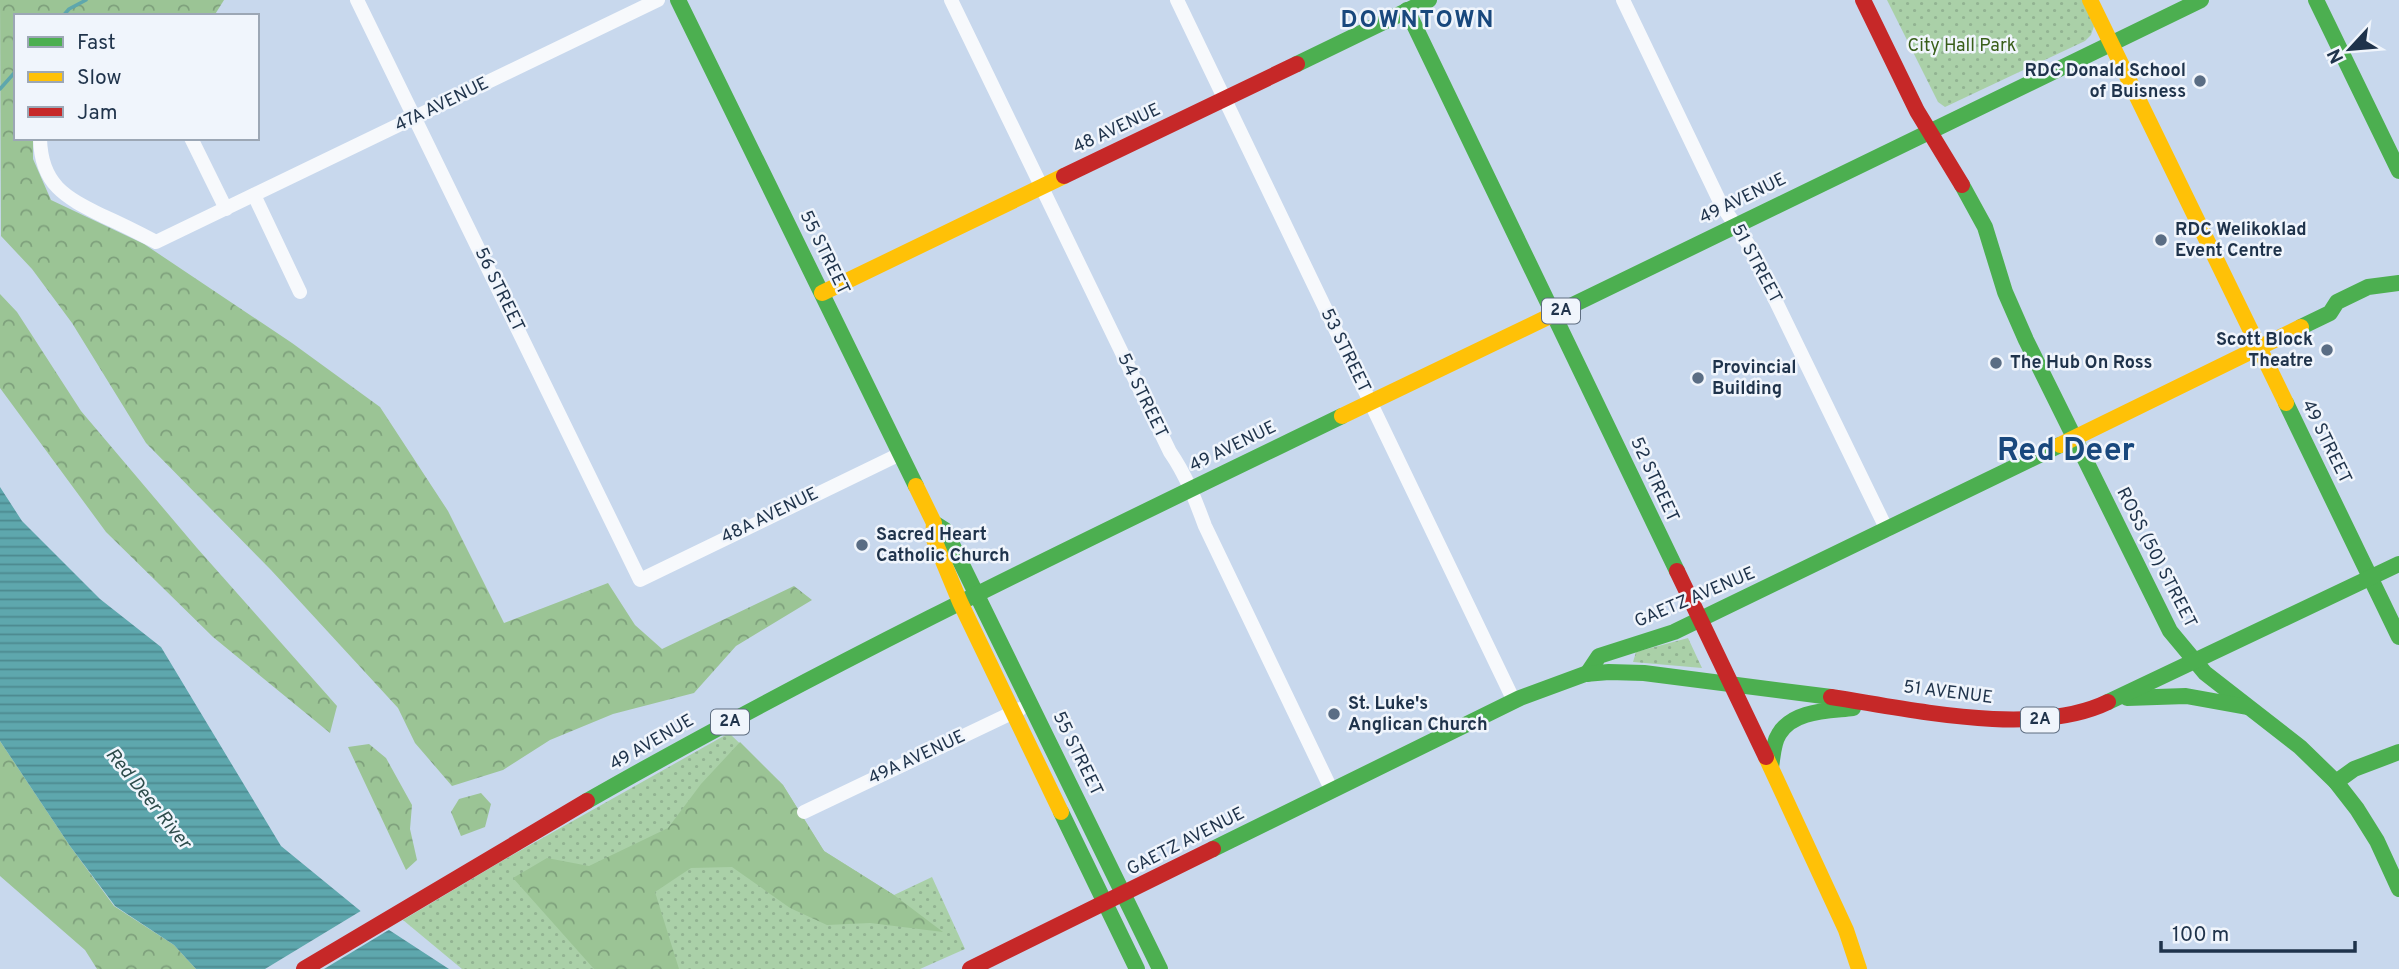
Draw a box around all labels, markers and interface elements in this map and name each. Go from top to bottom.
district label: DOWNTOWN [1341,6,1495,36]
legend [14,14,259,140]
north arrow [2315,14,2385,84]
text: Fast [77,30,116,57]
park label: City Hall Park [1908,35,2016,58]
text: N [2323,44,2350,67]
place label: RDC Donald School of Buisness [2025,60,2186,104]
text: Slow [77,65,122,92]
street label: 47A AVENUE [391,72,493,138]
marker: RDC Donald School of Buisness [2192,73,2208,89]
street label: 48 AVENUE [1069,99,1165,159]
text: Jam [77,100,118,127]
street label: 49 AVENUE [1696,168,1790,230]
street label: 55 STREET [794,207,854,299]
place label: RDC Welikoklad Event Centre [2175,219,2307,263]
street label: 51 STREET [1725,220,1787,308]
marker: RDC Welikoklad Event Centre [2153,232,2169,248]
street label: 56 STREET [469,244,529,336]
road number: 2A [1542,298,1580,324]
street label: 53 STREET [1315,305,1375,397]
place label: Scott Block Theatre [2216,329,2313,373]
marker: Scott Block Theatre [2319,342,2335,358]
street label: 54 STREET [1112,350,1172,442]
place label: The Hub On Ross [2010,352,2152,375]
marker: The Hub On Ross [1988,355,2004,371]
place label: Provincial Building [1712,357,1796,401]
marker: Provincial Building [1690,370,1706,386]
street label: 49 STREET [2296,396,2356,488]
street label: 49 AVENUE [1186,416,1280,478]
district label: Red Deer [1997,432,2135,472]
street label: 52 STREET [1624,434,1684,526]
street label: 48A AVENUE [718,483,822,549]
street label: ROSS (50) STREET [2111,484,2201,632]
place label: Sacred Heart Catholic Church [876,524,1010,568]
marker: Sacred Heart Catholic Church [854,537,870,553]
street label: GAETZ AVENUE [1631,562,1759,634]
street label: 51 AVENUE [1902,676,1994,710]
place label: St. Luke's Anglican Church [1348,693,1488,737]
marker: St. Luke's Anglican Church [1326,706,1342,722]
street label: 55 STREET [1047,708,1107,800]
road number: 2A [2021,708,2059,733]
road number: 2A [711,709,749,734]
street label: 49 AVENUE [606,710,698,776]
street label: 49A AVENUE [865,725,969,791]
water label: Red Deer River [100,744,197,856]
street label: GAETZ AVENUE [1123,802,1249,882]
scale bar [2161,909,2355,953]
text: 100 m [2172,922,2229,949]

